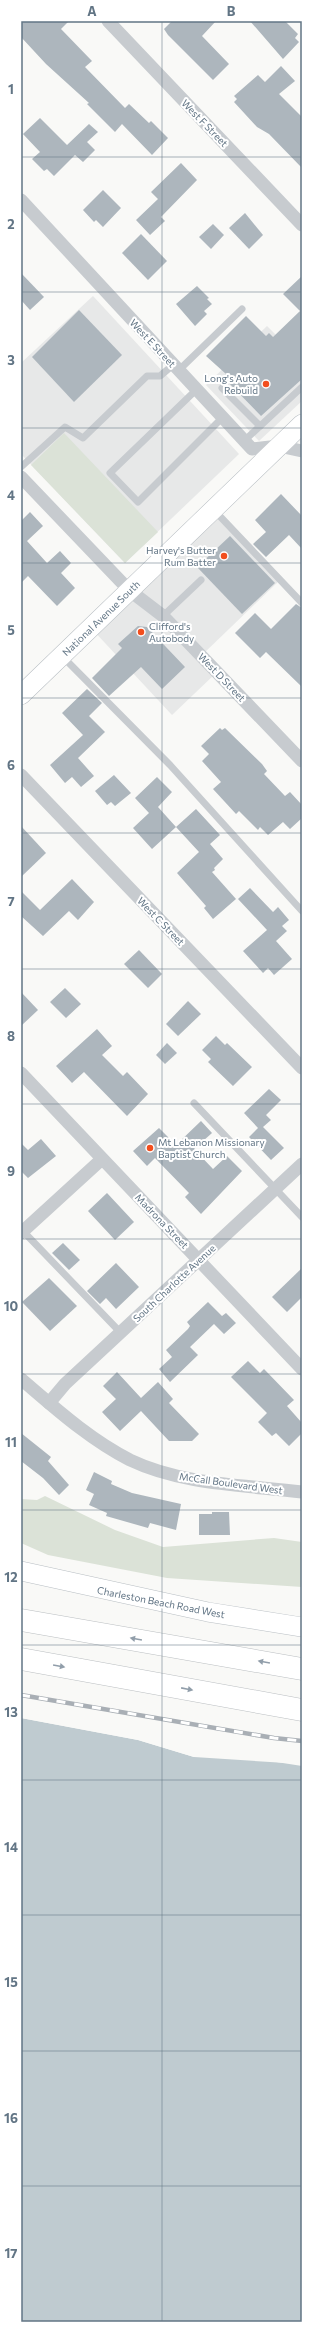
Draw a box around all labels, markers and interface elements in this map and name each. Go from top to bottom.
text: A [87,3,97,19]
text: B [227,3,236,19]
text: 1 [8,81,14,97]
street label: West F Street [179,97,231,149]
text: 2 [7,216,15,232]
street label: West E Street [128,316,178,370]
text: 3 [7,352,15,368]
place label: Long's Auto Rebuild [204,372,258,396]
marker: Long's Auto Rebuild [261,379,271,389]
text: 4 [7,487,15,503]
place label: Harvey's Butter Rum Batter [146,544,216,568]
marker: Harvey's Butter Rum Batter [219,551,229,561]
street label: National Avenue South [60,578,142,658]
place label: Clifford's Autobody [149,620,194,644]
text: 5 [7,622,15,638]
marker: Clifford's Autobody [136,627,146,637]
street label: West D Street [196,650,248,704]
text: 6 [7,757,15,773]
text: 7 [7,893,15,909]
street label: West C Street [135,894,187,948]
text: 8 [7,1028,15,1044]
place label: Mt Lebanon Missionary Baptist Church [158,1136,265,1160]
marker: Mt Lebanon Missionary Baptist Church [145,1143,155,1153]
text: 9 [7,1163,15,1179]
street label: Madrona Street [133,1191,191,1251]
street label: South Charlotte Avenue [130,1242,218,1324]
text: 10 [4,1298,19,1314]
text: 11 [5,1434,17,1450]
street label: McCall Boulevard West [178,1470,284,1496]
text: 12 [4,1569,18,1585]
street label: Charleston Beach Road West [96,1584,226,1620]
one-way arrow [130,1636,142,1642]
one-way arrow [258,1659,270,1665]
one-way arrow [53,1663,66,1669]
one-way arrow [181,1686,193,1692]
text: 13 [4,1704,18,1720]
text: 14 [4,1839,18,1855]
text: 15 [4,1974,18,1990]
text: 16 [4,2110,18,2126]
text: 17 [4,2245,18,2261]

